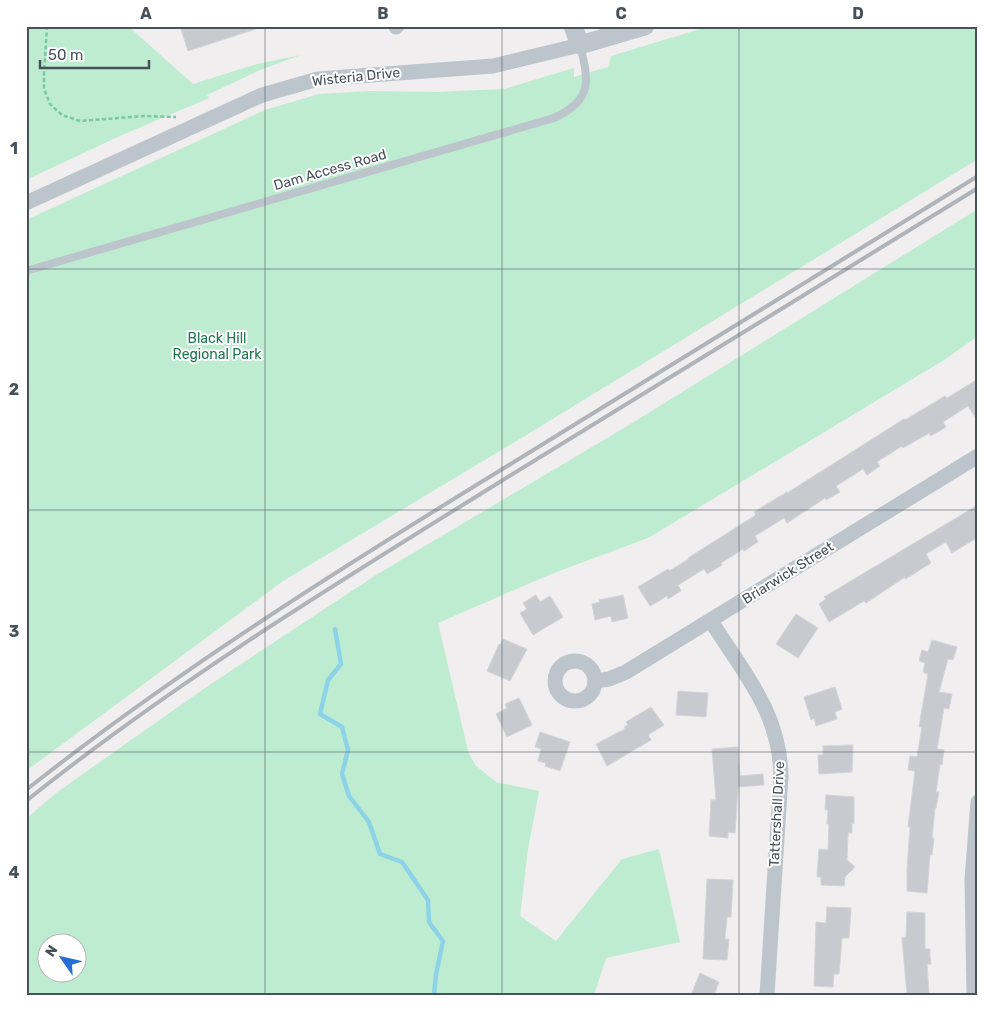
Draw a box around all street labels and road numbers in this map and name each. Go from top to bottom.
street label: Wisteria Drive [311,64,401,90]
street label: Dam Access Road [272,146,388,194]
street label: Briarwick Street [739,538,837,608]
street label: Tattershall Drive [766,761,788,867]

